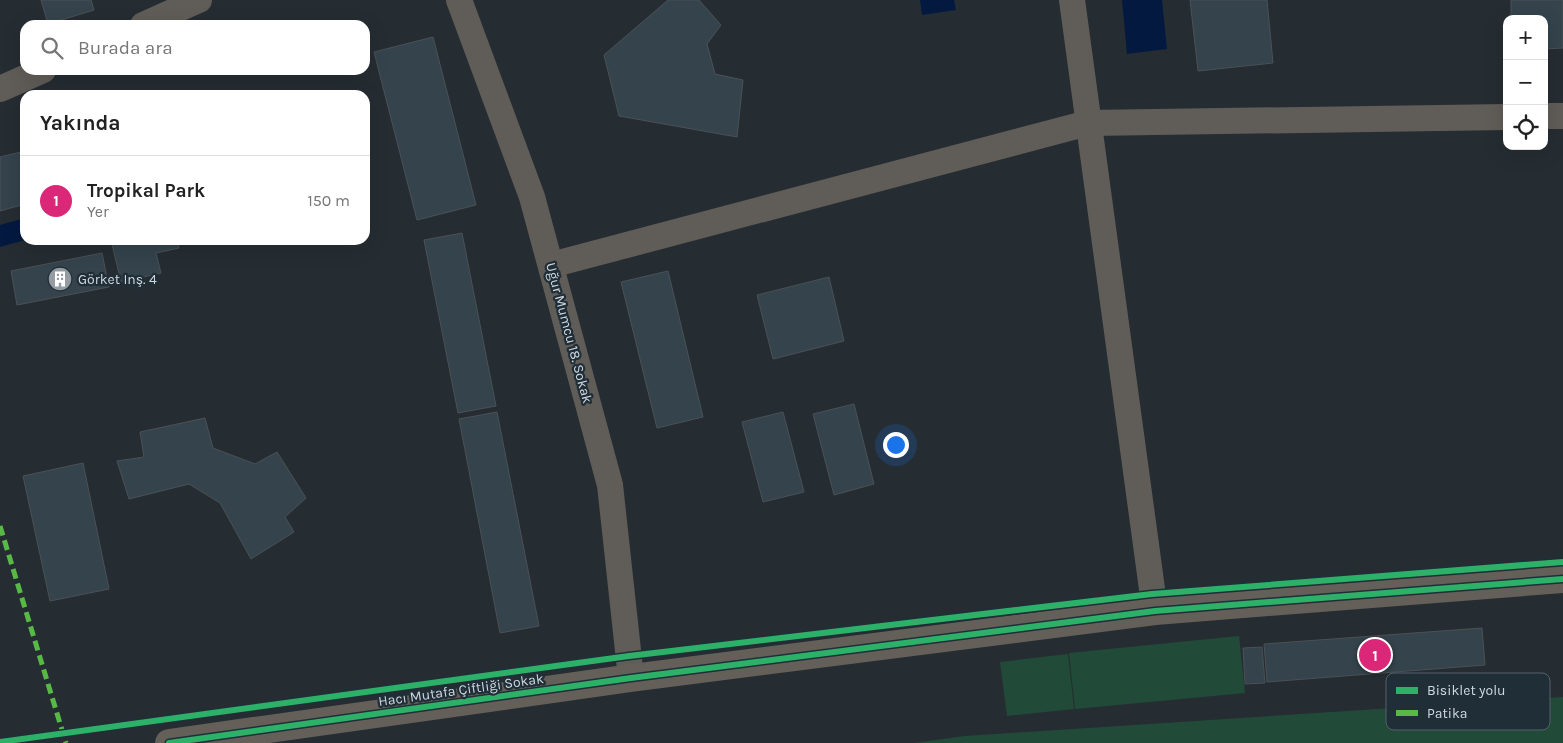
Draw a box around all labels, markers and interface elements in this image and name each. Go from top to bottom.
map controls [1503,15,1548,150]
button: + [1503,15,1548,60]
search box [20,20,370,75]
icon: search [38,34,66,62]
text: Burada ara [78,37,173,59]
button: − [1503,60,1548,105]
button: locate [1503,105,1548,150]
text: Yakında [40,111,121,135]
text: Tropikal Park [87,180,205,202]
text: 1 [53,191,59,210]
text: 150 m [307,191,350,210]
text: Yer [87,202,109,221]
street label: Uğur Mumcu 18. Sokak [542,261,596,405]
building icon: Görket Inş. 4 [47,266,73,292]
place label: Görket Inş. 4 [78,271,157,288]
your location [883,432,909,458]
pin: 1 [1359,636,1391,674]
street label: Hacı Mutafa Çiftliği Sokak [377,670,545,710]
legend [1386,673,1550,730]
text: Bisiklet yolu [1427,682,1506,699]
text: Patika [1427,705,1468,722]

